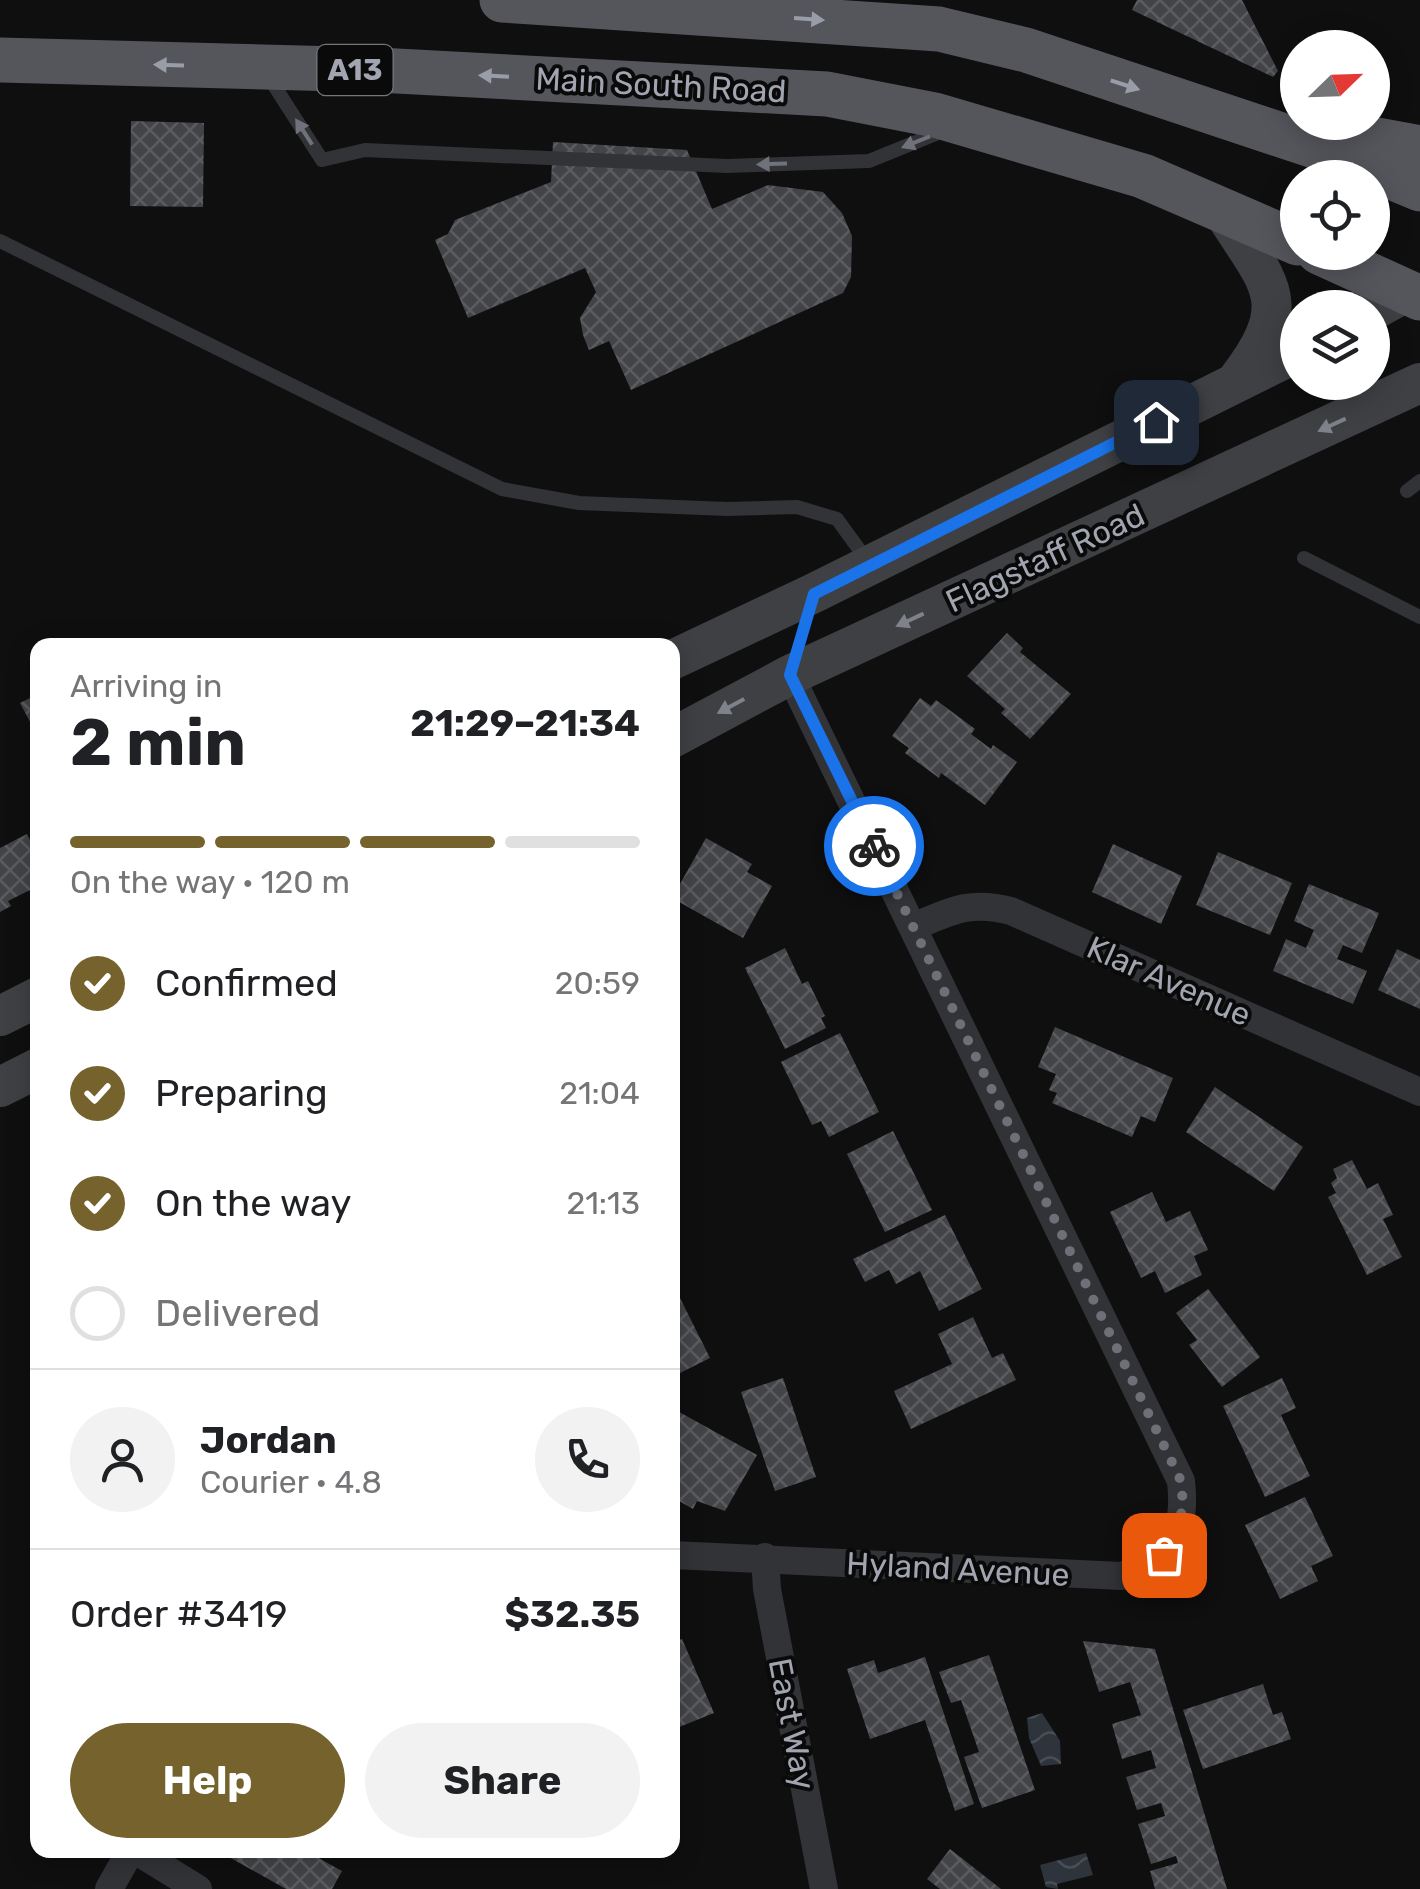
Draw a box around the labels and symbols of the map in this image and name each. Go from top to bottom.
one-way arrow [794,11,825,27]
north arrow [1280,30,1390,140]
road number: A13 [318,45,392,95]
one-way arrow [153,56,185,72]
street label: Main South Road [535,59,787,111]
one-way arrow [478,67,510,83]
one-way arrow [1111,78,1141,93]
one-way arrow [295,119,313,146]
one-way arrow [901,134,931,150]
one-way arrow [755,157,787,173]
pin [1114,380,1199,465]
one-way arrow [1317,416,1346,433]
street label: Flagstaff Road [940,495,1150,621]
one-way arrow [895,612,925,628]
one-way arrow [717,698,746,715]
courier [824,796,924,896]
street label: Klar Avenue [1081,928,1257,1034]
pin [1122,1513,1207,1598]
street label: Hyland Avenue [845,1544,1071,1594]
street label: East Way [761,1655,823,1793]

